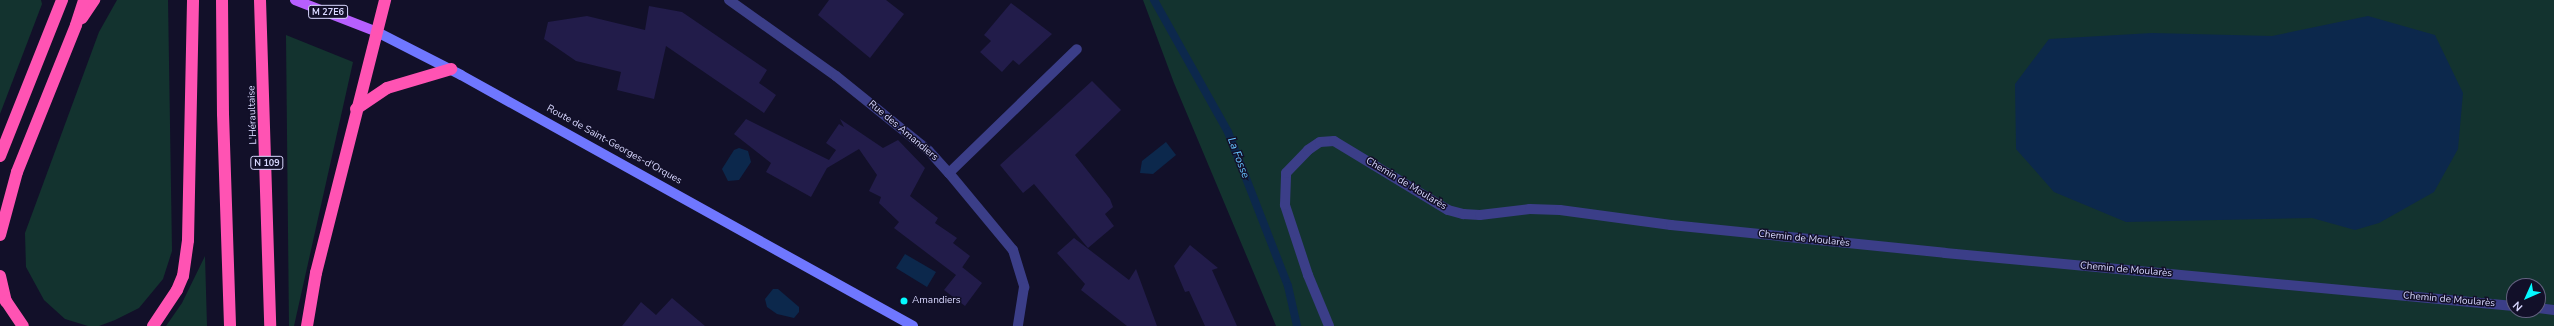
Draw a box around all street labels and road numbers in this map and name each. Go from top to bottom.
road number: M 27E6 [308,5,348,19]
street label: L'Héraultaise [246,85,260,145]
street label: Rue des Amandiers [866,98,940,164]
street label: Route de Saint-Georges-d'Orques [544,103,684,187]
street label: Chemin de Moularès [1363,155,1449,213]
road number: N 109 [250,156,284,170]
street label: Chemin de Moularès [1758,228,1850,250]
street label: Chemin de Moularès [2080,260,2172,280]
street label: Chemin de Moularès [2403,290,2495,310]

